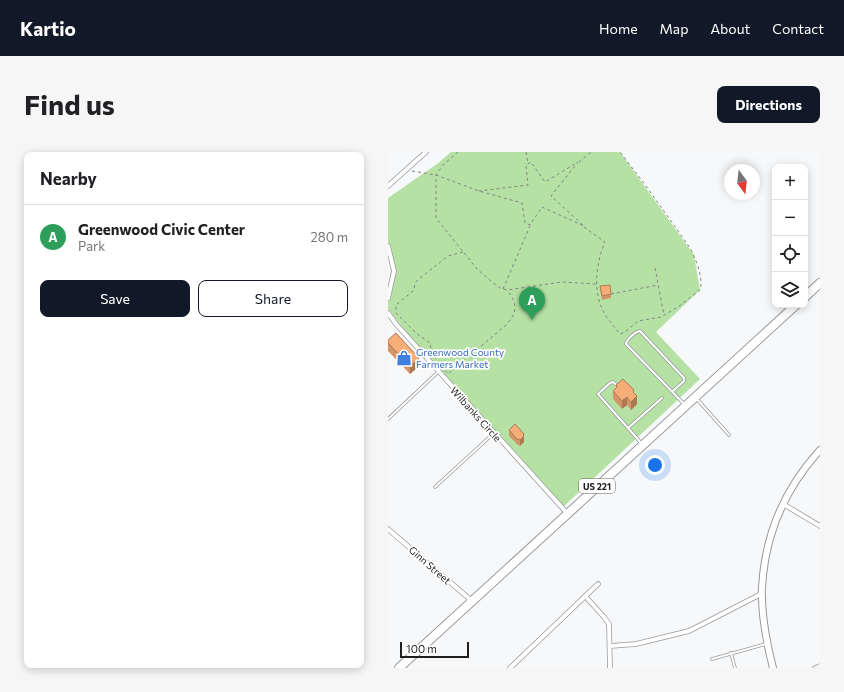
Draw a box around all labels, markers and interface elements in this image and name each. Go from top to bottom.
text: Kartio [20,17,76,40]
text: Home [599,20,638,37]
text: Map [660,20,688,37]
text: About [710,20,750,37]
text: Contact [772,20,824,37]
button: Directions [717,86,820,123]
text: Find us [24,87,115,121]
north arrow [724,164,760,200]
map controls [772,164,808,308]
button: + [772,164,808,200]
text: Nearby [40,168,97,189]
button: − [772,200,808,236]
text: Greenwood Civic Center [78,220,245,238]
text: A [48,229,58,245]
text: 280 m [311,229,348,245]
button: locate [772,236,808,272]
text: Park [78,238,105,254]
button: layers [772,272,808,308]
button: Save [40,280,190,317]
button: Share [198,280,348,317]
pin: A [519,287,545,320]
place label: Greenwood County Farmers Market [416,346,504,370]
shop icon: Greenwood County Farmers Market [395,349,413,367]
street label: Wilbanks Circle [448,384,504,444]
your location [645,455,665,475]
road number: US 221 [579,479,615,493]
street label: Ginn Street [407,544,453,586]
scale bar [400,640,469,659]
text: 100 m [406,642,437,655]

